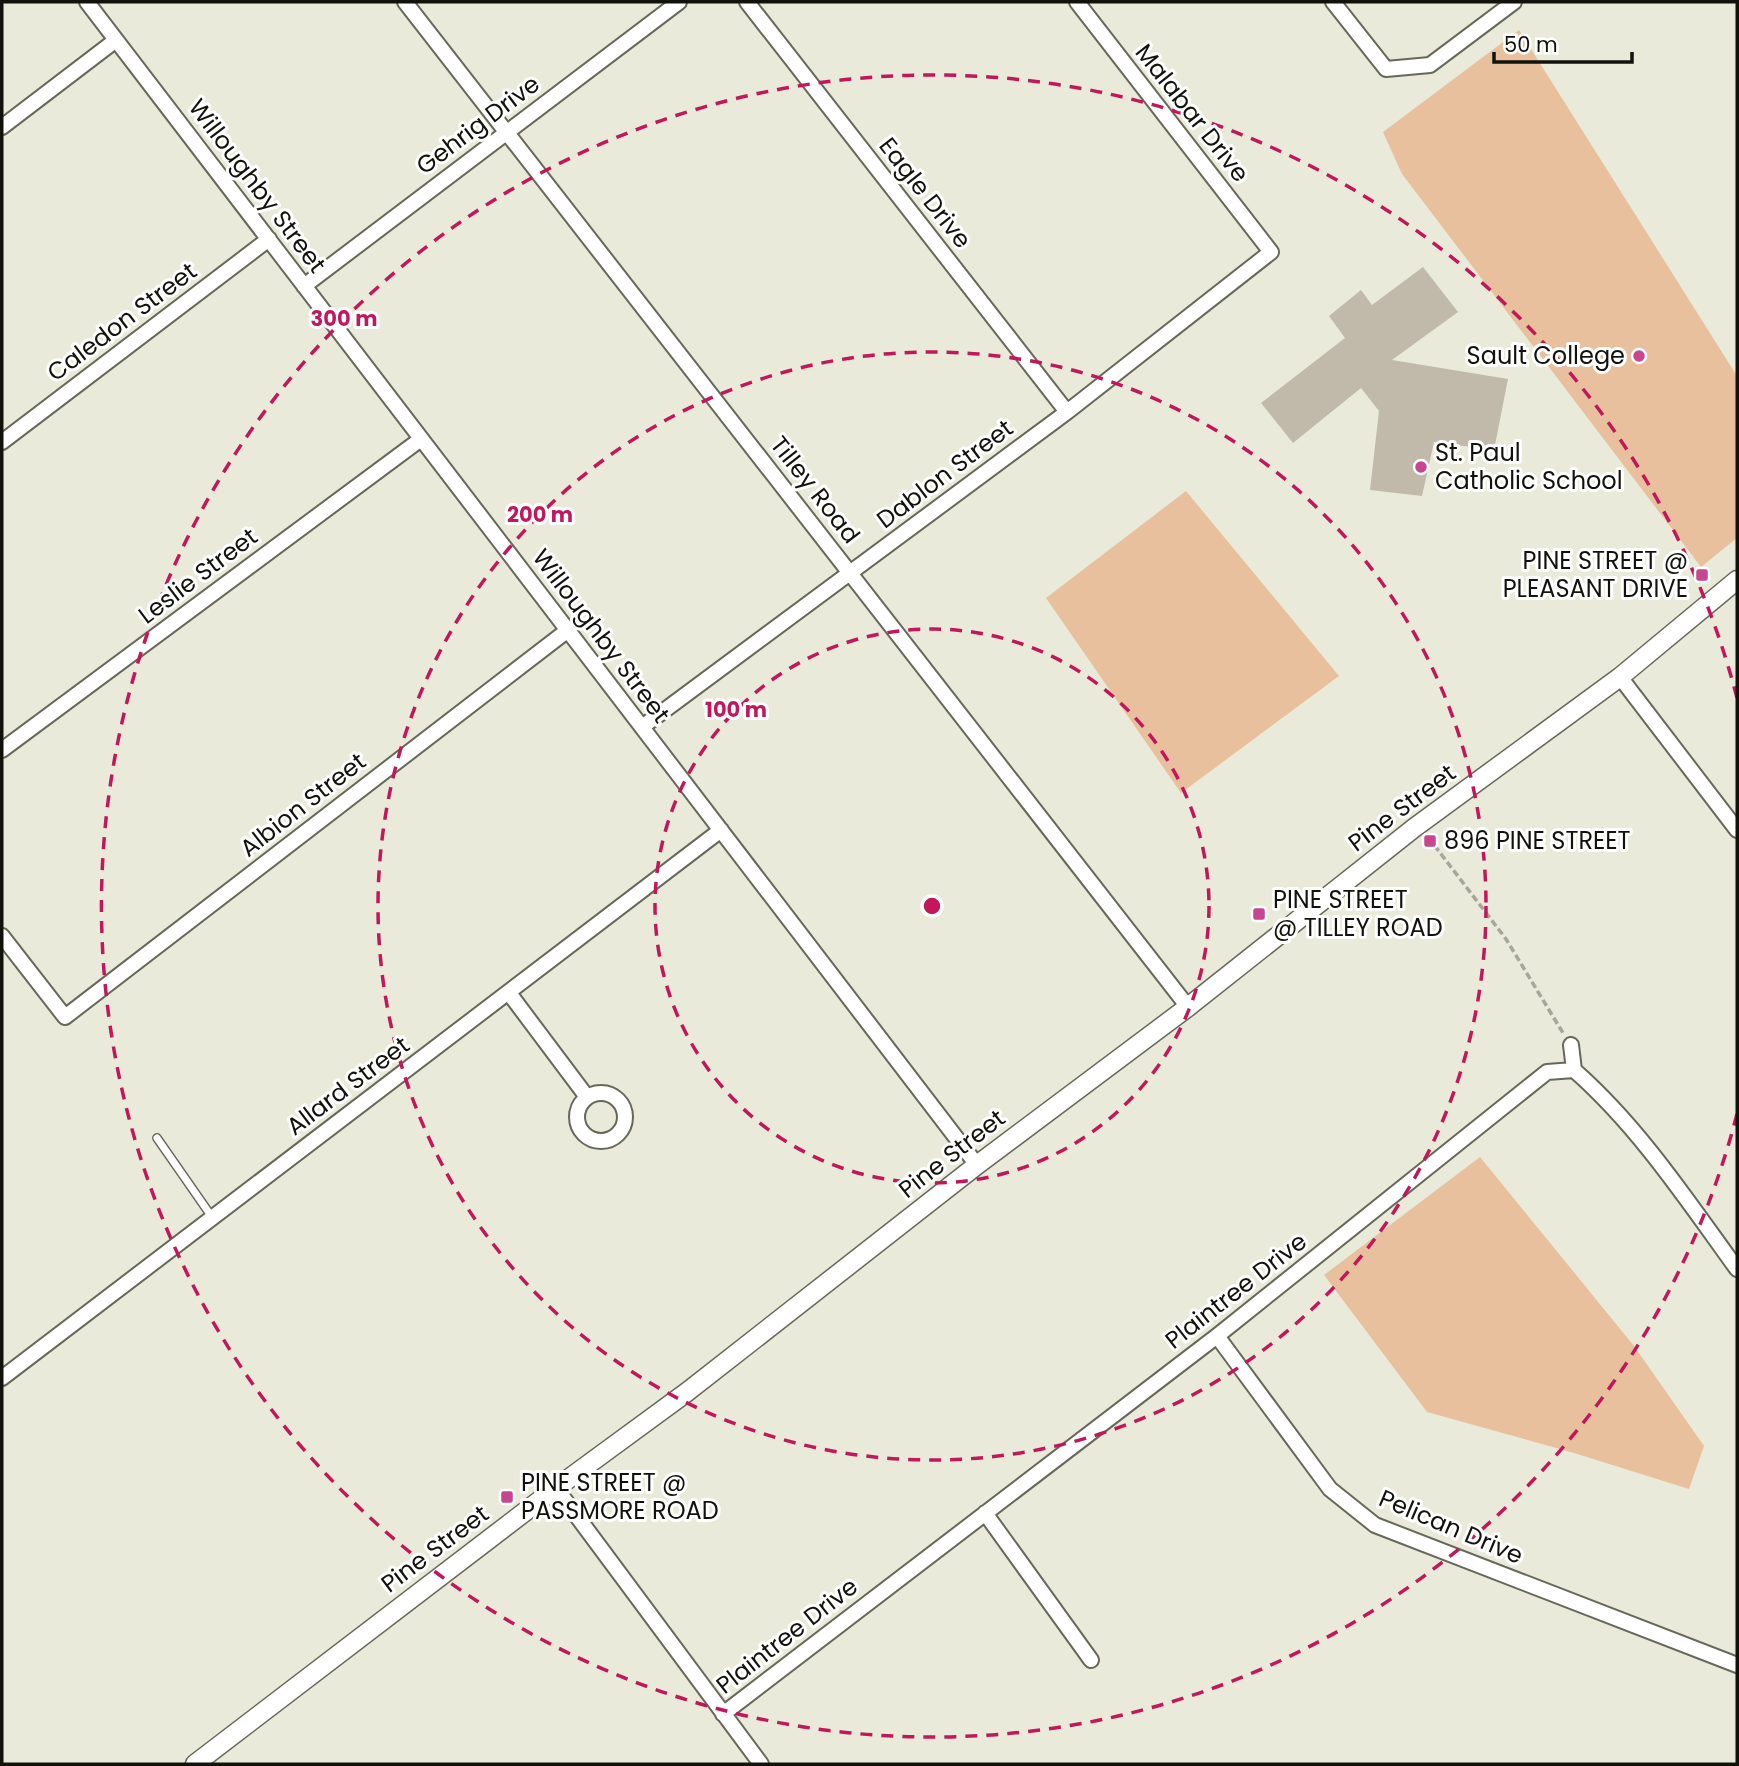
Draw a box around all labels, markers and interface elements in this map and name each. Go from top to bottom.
scale bar [1494,21,1632,65]
text: 50 m [1504,30,1558,59]
street label: Malabar Drive [1128,37,1257,189]
street label: Gehrig Drive [409,67,546,182]
street label: Willoughby Street [181,92,334,279]
street label: Eagle Drive [872,130,979,255]
street label: Caledon Street [40,255,203,389]
text: 300 m [311,304,377,333]
place label: Sault College [1467,339,1625,372]
marker: Sault College [1631,348,1647,364]
street label: Dablon Street [870,411,1020,536]
street label: Tilley Road [763,429,868,550]
place label: St. Paul Catholic School [1435,436,1623,497]
marker: St. Paul Catholic School [1413,459,1429,475]
text: 200 m [507,500,573,529]
street label: Leslie Street [131,520,264,631]
street label: Willoughby Street [525,542,678,729]
place label: PINE STREET @ PLEASANT DRIVE [1503,544,1688,605]
marker: PINE STREET @ PLEASANT DRIVE [1694,567,1710,583]
text: 100 m [705,695,767,724]
street label: Albion Street [233,745,373,864]
street label: Pine Street [1341,756,1462,859]
place label: 896 PINE STREET [1444,824,1631,857]
marker: 896 PINE STREET [1422,833,1438,849]
place label: PINE STREET @ TILLEY ROAD [1273,883,1443,944]
centre of rings [920,894,944,918]
marker: PINE STREET @ TILLEY ROAD [1251,906,1267,922]
street label: Allard Street [279,1028,416,1143]
street label: Pine Street [892,1102,1012,1206]
street label: Plaintree Drive [1158,1225,1313,1356]
place label: PINE STREET @ PASSMORE ROAD [521,1466,719,1527]
street label: Pelican Drive [1374,1481,1528,1572]
marker: PINE STREET @ PASSMORE ROAD [499,1489,515,1505]
street label: Pine Street [374,1497,495,1600]
street label: Plaintree Drive [709,1570,864,1701]

